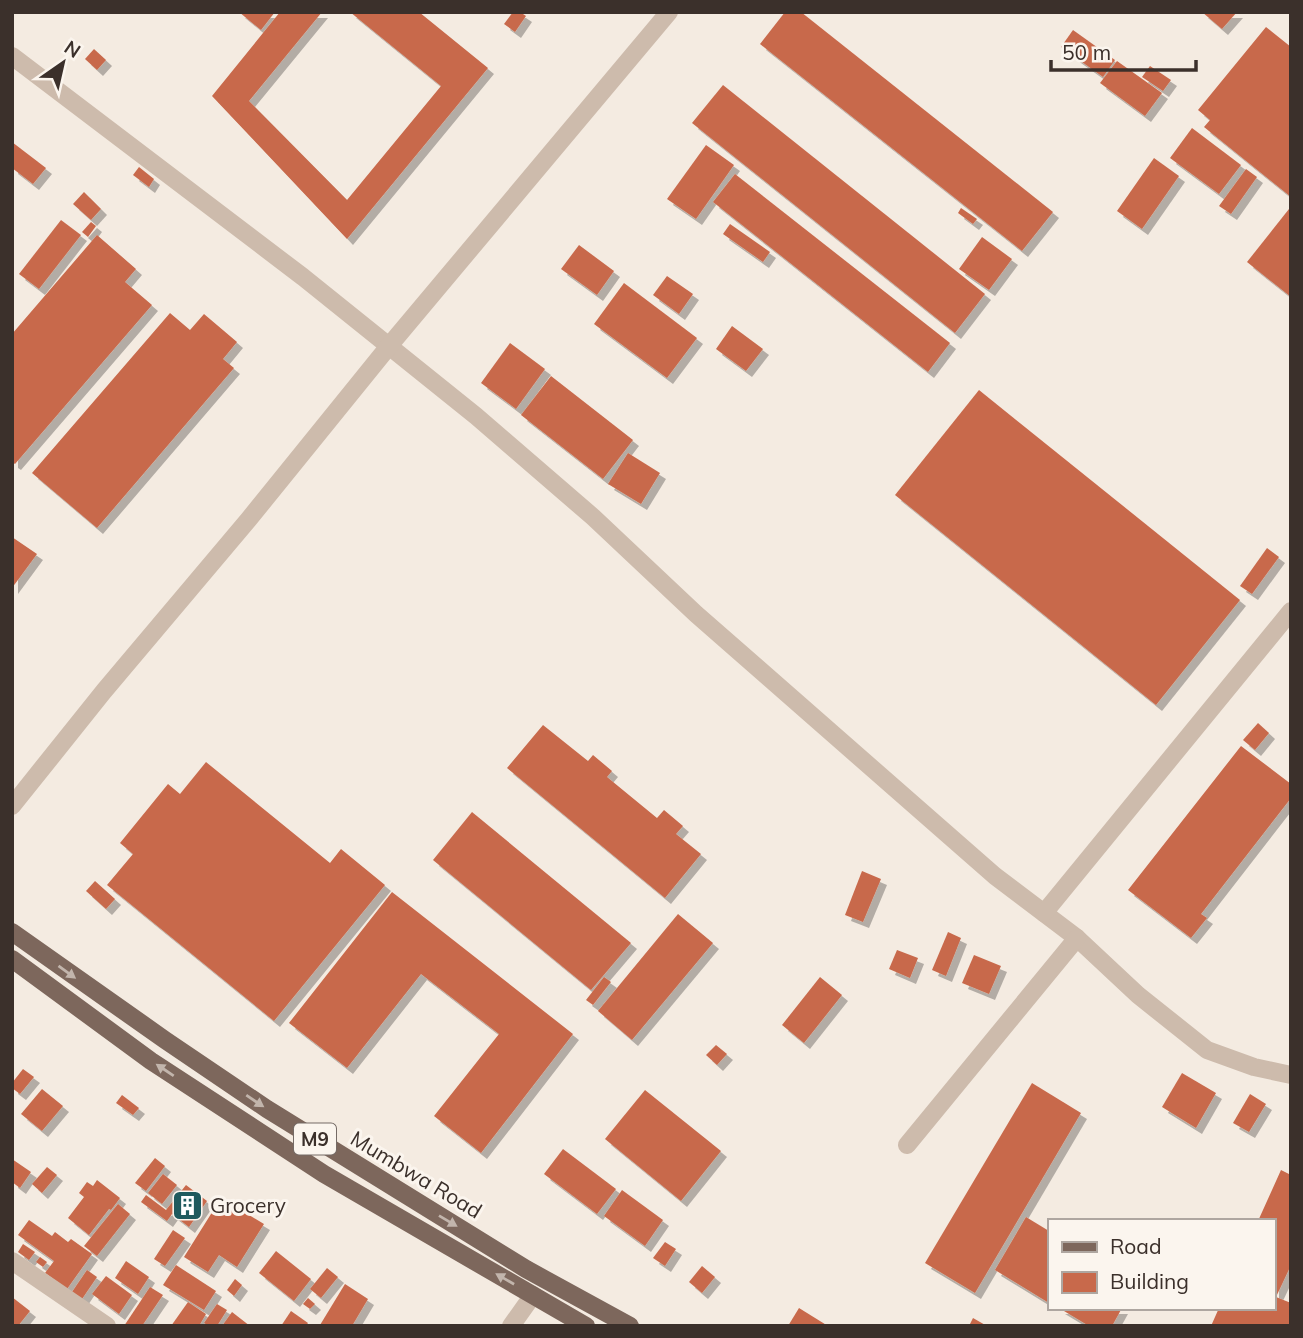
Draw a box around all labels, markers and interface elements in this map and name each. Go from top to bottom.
north arrow [28,28,98,98]
scale bar [1051,28,1196,72]
text: N [60,35,85,63]
text: 50 m [1062,39,1111,65]
one-way arrow [58,965,76,979]
one-way arrow [155,1063,174,1076]
one-way arrow [246,1094,264,1108]
road number: M9 [294,1124,336,1154]
street label: Mumbwa Road [346,1125,487,1224]
building icon: Grocery [170,1189,204,1223]
place label: Grocery [210,1192,286,1218]
one-way arrow [438,1215,457,1228]
legend [1048,1219,1275,1310]
text: Road [1110,1233,1161,1259]
text: Building [1110,1268,1189,1294]
one-way arrow [496,1273,515,1285]

